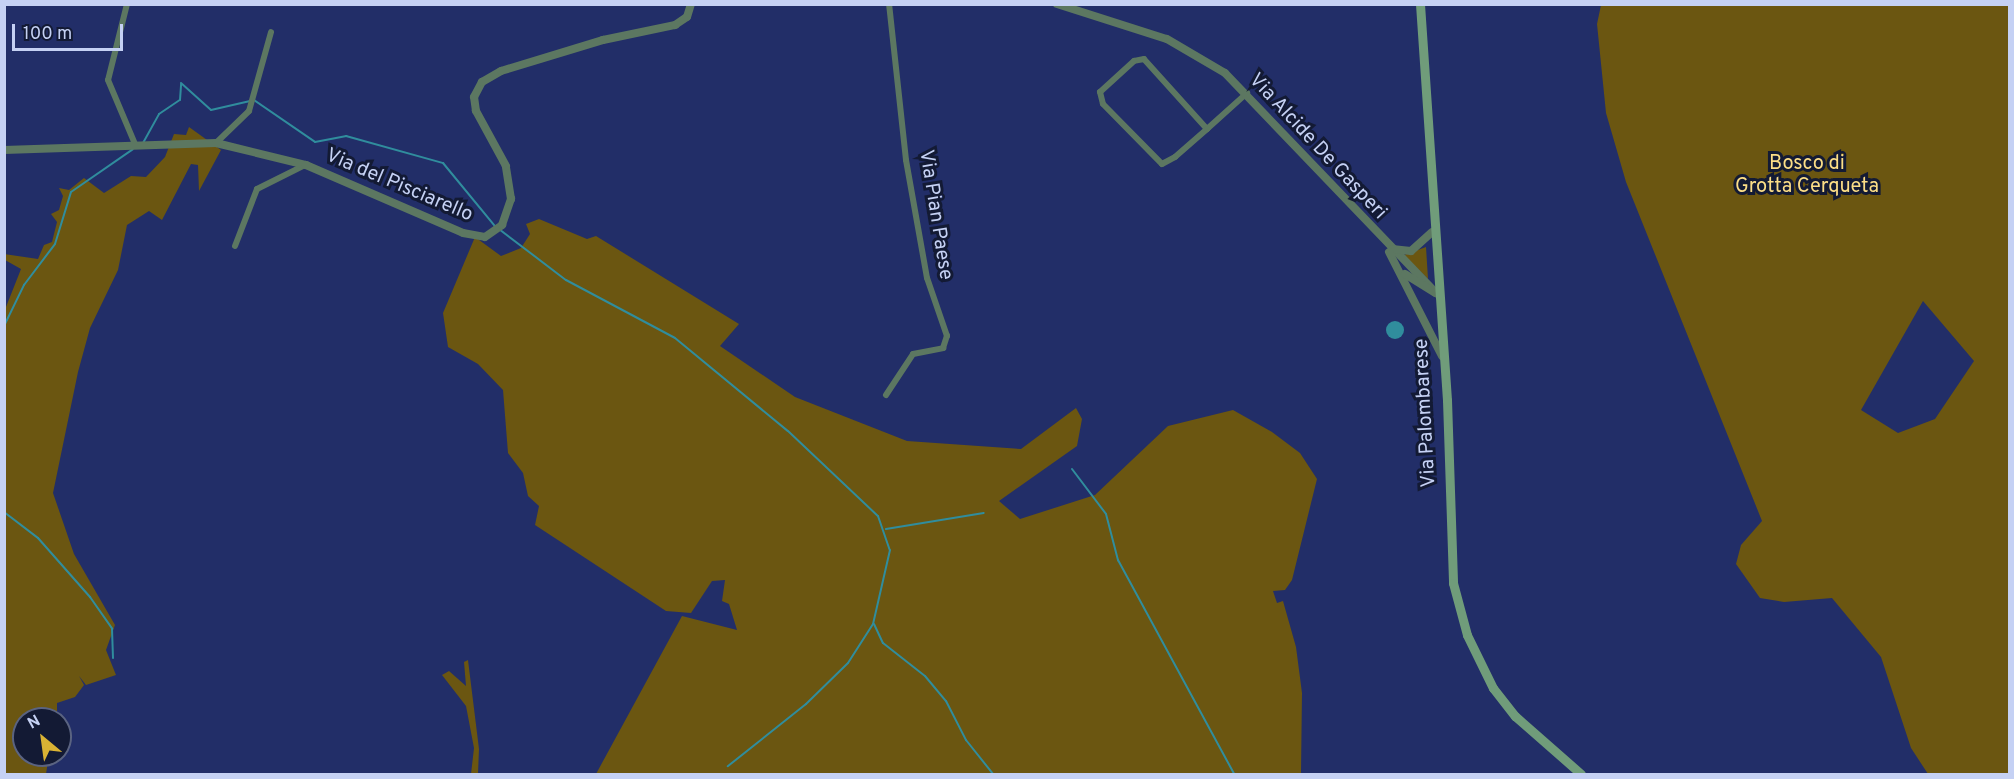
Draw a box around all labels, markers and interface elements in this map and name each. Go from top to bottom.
scale bar [15,12,126,50]
text: 100 m [23,23,72,46]
street label: Via Alcide De Gasperi [1243,69,1391,225]
street label: Via del Pisciarello [322,144,476,228]
street label: Via Pian Paese [913,148,957,282]
park label: Bosco di Grotta Cerqueta [1735,152,1879,199]
street label: Via Palombarese [1410,338,1442,488]
north arrow [12,707,72,767]
text: N [24,711,44,735]

